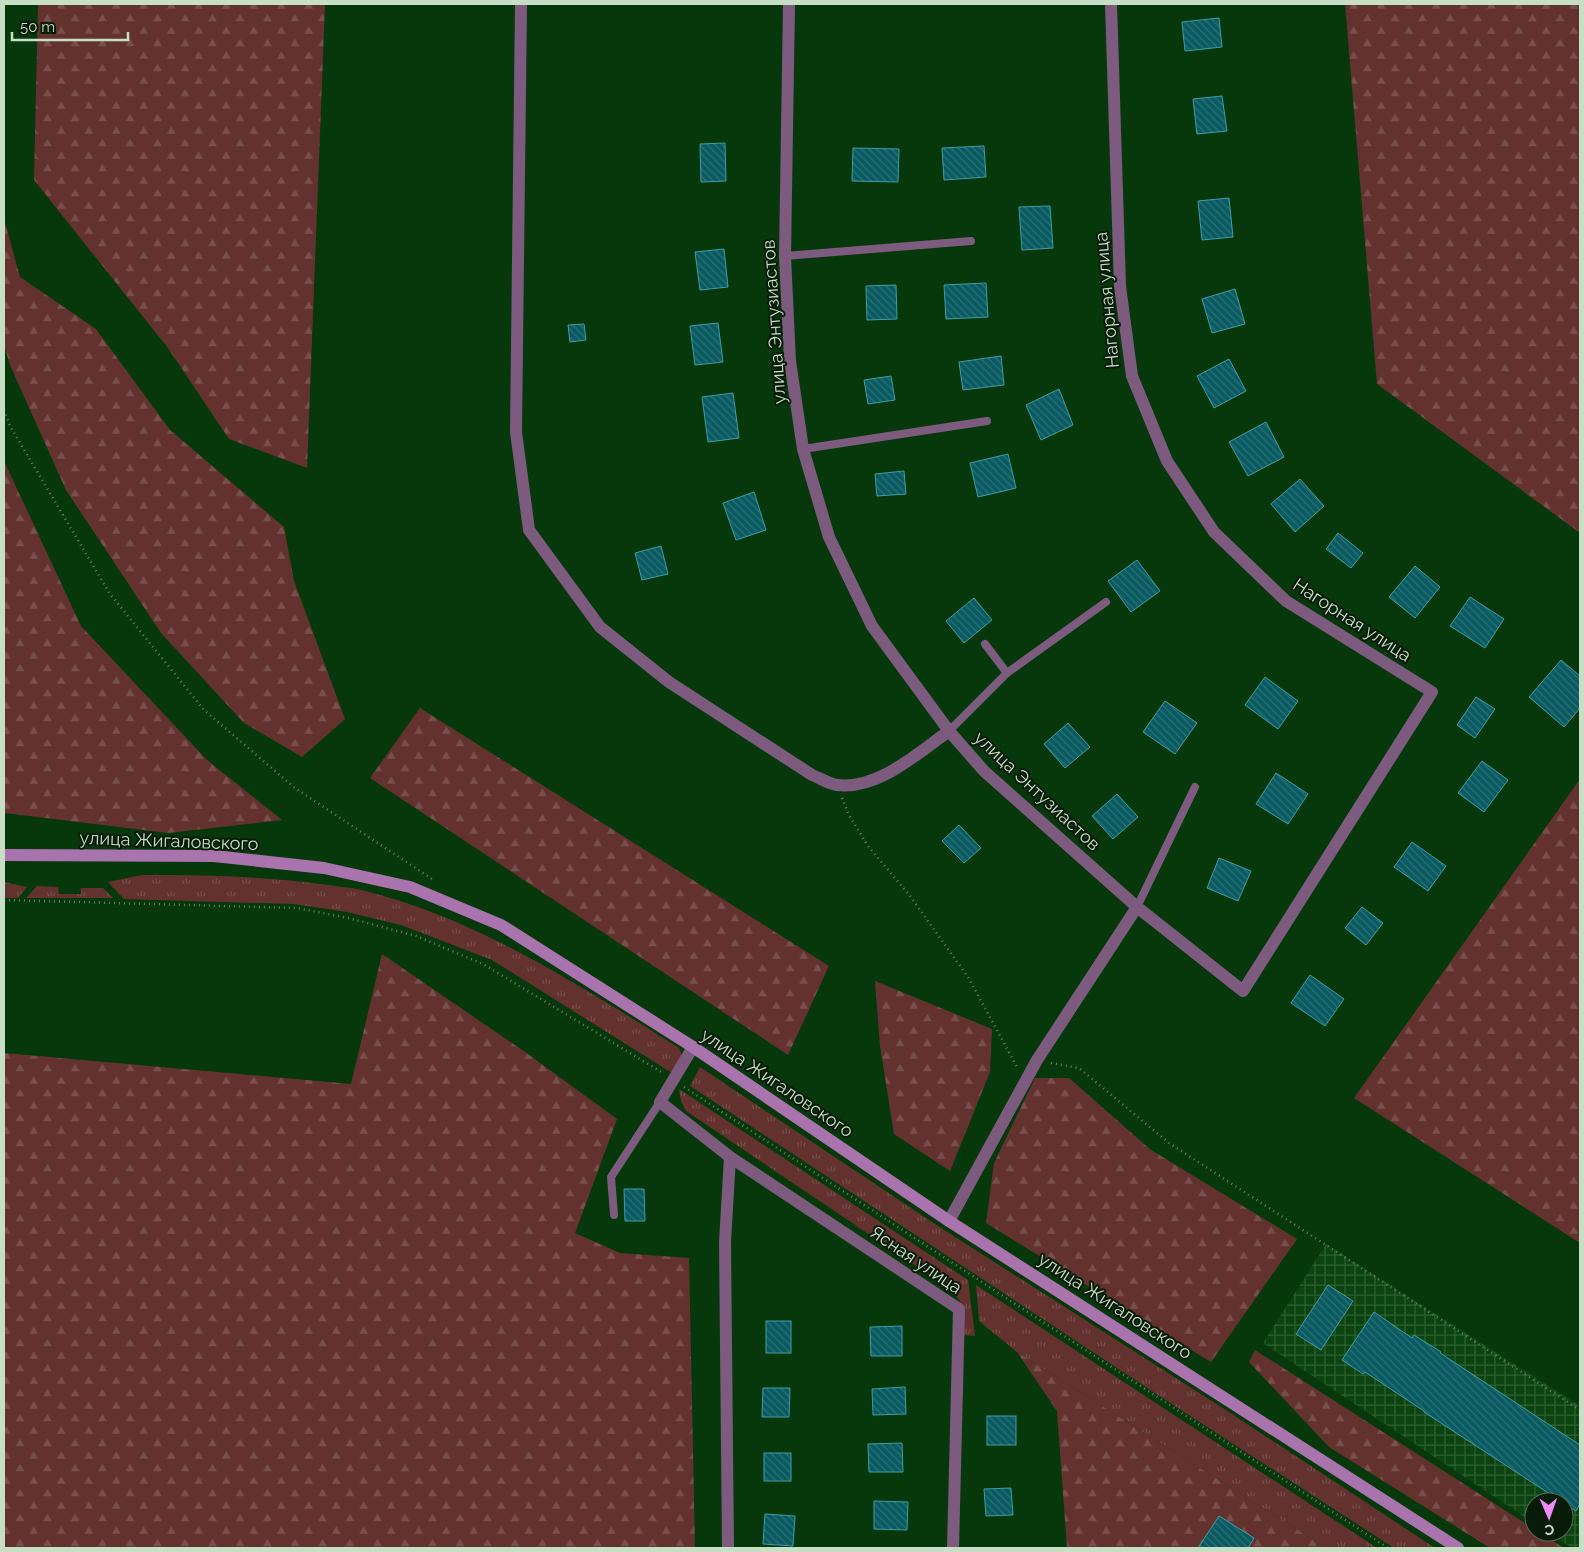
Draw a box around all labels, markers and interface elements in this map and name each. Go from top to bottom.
scale bar [12,10,129,42]
text: 50 m [20,18,55,36]
street label: Нагорная улица [1090,231,1123,369]
street label: улица Энтузиастов [757,239,790,405]
street label: Нагорная улица [1289,574,1415,666]
street label: улица Энтузиастов [970,727,1105,854]
street label: улица Жигаловского [79,827,259,854]
street label: улица Жигаловского [697,1024,858,1142]
street label: Ясная улица [866,1221,966,1298]
street label: улица Жигаловского [1034,1248,1196,1363]
north arrow [1524,1492,1574,1542]
text: С [1544,1522,1555,1538]

